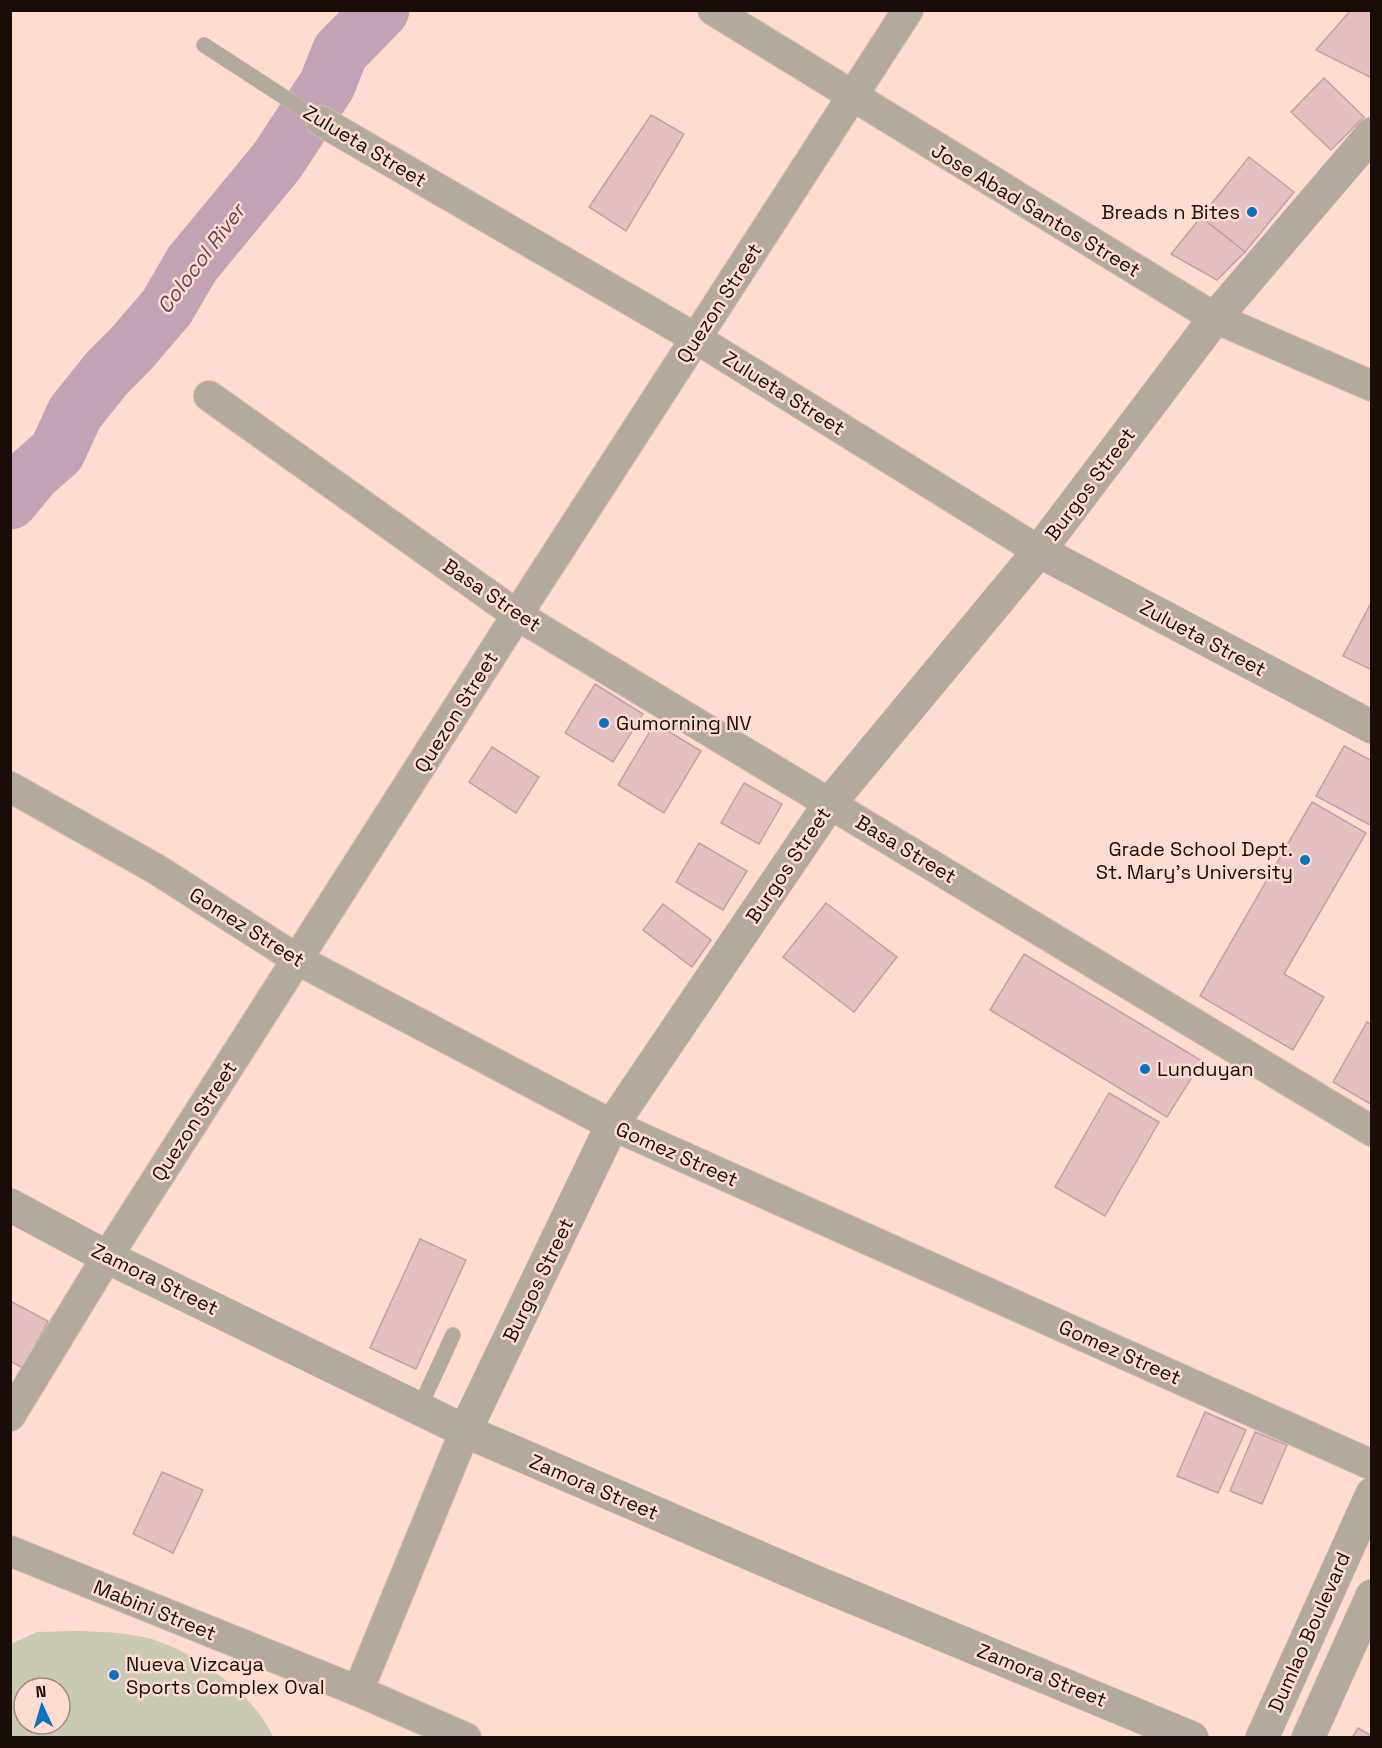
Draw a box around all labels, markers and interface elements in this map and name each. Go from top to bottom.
street label: Zulueta Street [299,99,431,193]
street label: Jose Abad Santos Street [927,137,1145,283]
water label: Colocol River [151,197,252,319]
place label: Breads n Bites [1101,199,1240,225]
marker: Breads n Bites [1245,205,1259,219]
street label: Quezon Street [671,238,767,368]
street label: Zulueta Street [718,345,850,441]
street label: Burgos Street [1039,422,1141,546]
street label: Basa Street [438,553,546,637]
street label: Zulueta Street [1135,594,1271,682]
street label: Quezon Street [408,647,504,777]
place label: Gumorning NV [616,710,752,736]
marker: Gumorning NV [597,716,611,730]
street label: Burgos Street [740,802,836,928]
street label: Basa Street [851,809,961,889]
place label: Grade School Dept. St. Mary's University [1096,836,1293,885]
marker: Grade School Dept. St. Mary's University [1298,853,1312,867]
street label: Gomez Street [185,881,309,973]
street label: Quezon Street [146,1056,242,1186]
place label: Lunduyan [1157,1056,1253,1082]
marker: Lunduyan [1138,1062,1152,1076]
street label: Gomez Street [612,1115,742,1193]
street label: Burgos Street [497,1214,579,1346]
street label: Zamora Street [87,1237,223,1321]
street label: Gomez Street [1055,1313,1185,1391]
street label: Zamora Street [526,1448,662,1526]
street label: Dumlao Boulevard [1262,1548,1356,1716]
street label: Mabini Street [90,1574,220,1646]
street label: Zamora Street [973,1637,1111,1713]
place label: Nueva Vizcaya Sports Complex Oval [126,1651,325,1700]
marker: Nueva Vizcaya Sports Complex Oval [107,1668,121,1682]
north arrow [12,1676,72,1736]
text: N [35,1681,47,1702]

